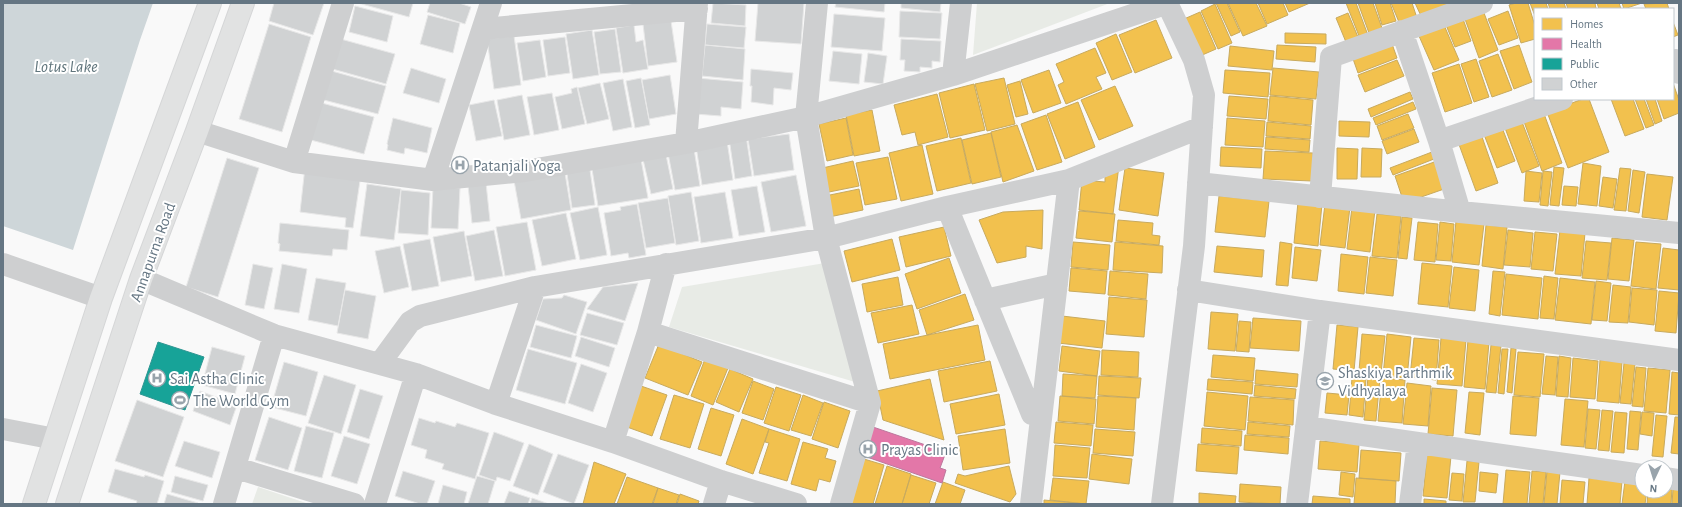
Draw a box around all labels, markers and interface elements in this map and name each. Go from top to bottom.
legend [1534,8,1674,100]
text: Homes [1570,18,1603,30]
text: Health [1570,38,1602,50]
water label: Lotus Lake [34,58,98,75]
text: Public [1570,58,1599,70]
text: Other [1570,78,1597,90]
hospital icon: Patanjali Yoga [450,155,470,175]
place label: Patanjali Yoga [473,158,561,175]
street label: Annapurna Road [128,201,178,304]
place label: Shaskiya Parthmik Vidhyalaya [1338,365,1453,400]
hospital icon: Sai Astha Clinic [147,368,167,388]
place label: Sai Astha Clinic [170,371,264,387]
school or university icon: Shaskiya Parthmik Vidhyalaya [1315,371,1335,391]
sports icon: The World Gym [170,390,190,410]
place label: The World Gym [193,393,289,410]
hospital icon: Prayas Clinic [858,439,878,459]
place label: Prayas Clinic [881,442,958,459]
north arrow [1634,459,1674,499]
text: N [1649,483,1658,494]

